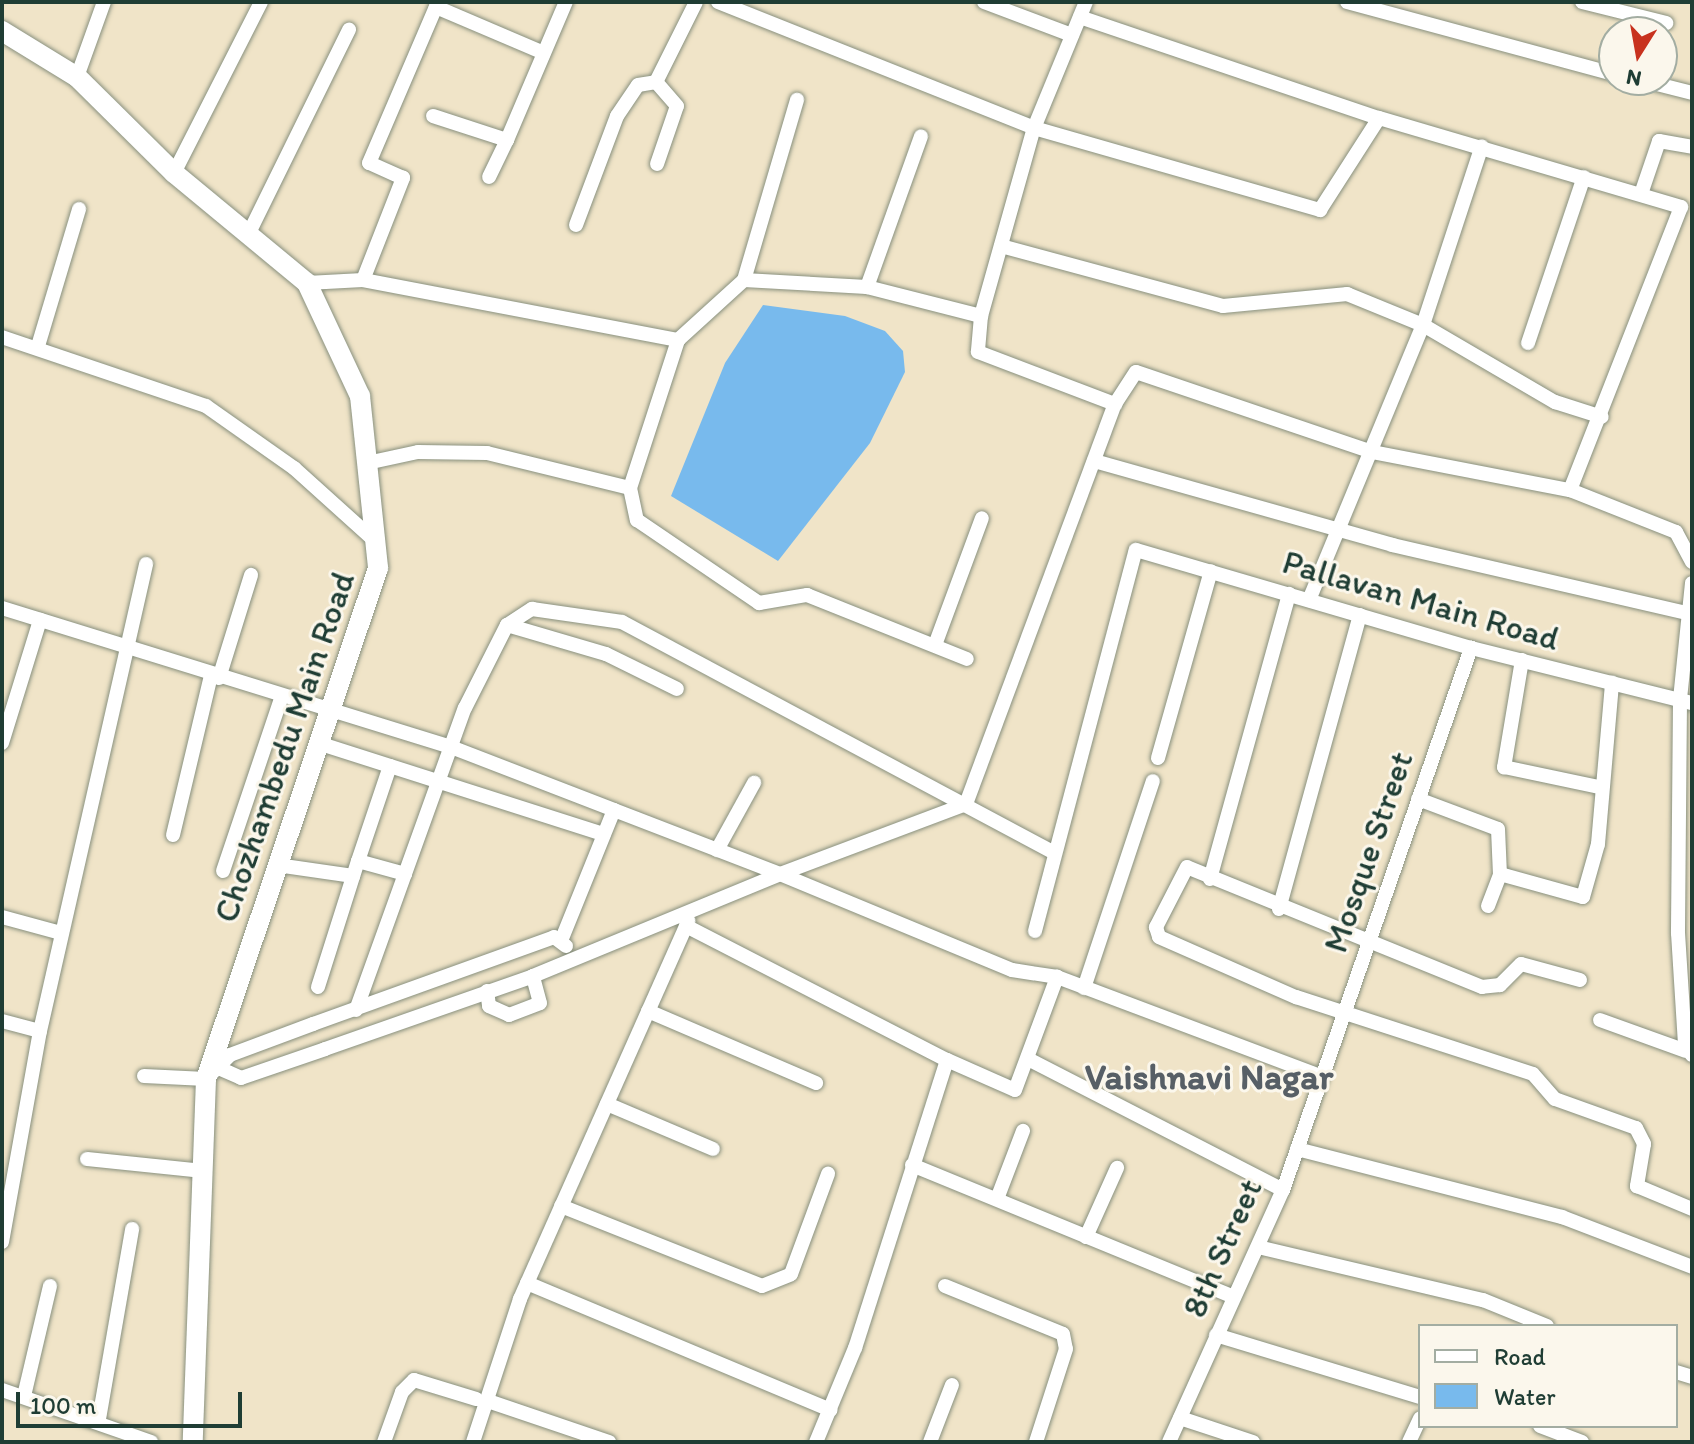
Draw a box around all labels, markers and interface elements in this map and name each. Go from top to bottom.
north arrow [1598,16,1678,96]
text: N [1624,63,1644,93]
street label: Pallavan Main Road [1278,541,1564,659]
street label: Chozhambedu Main Road [205,566,363,928]
street label: Mosque Street [1315,747,1421,957]
district label: Vaishnavi Nagar [1085,1055,1333,1099]
street label: 8th Street [1174,1173,1270,1323]
legend [1418,1324,1678,1428]
text: Road [1494,1342,1546,1371]
scale bar [20,1376,246,1426]
text: Water [1494,1382,1556,1411]
text: 100 m [30,1391,96,1420]

